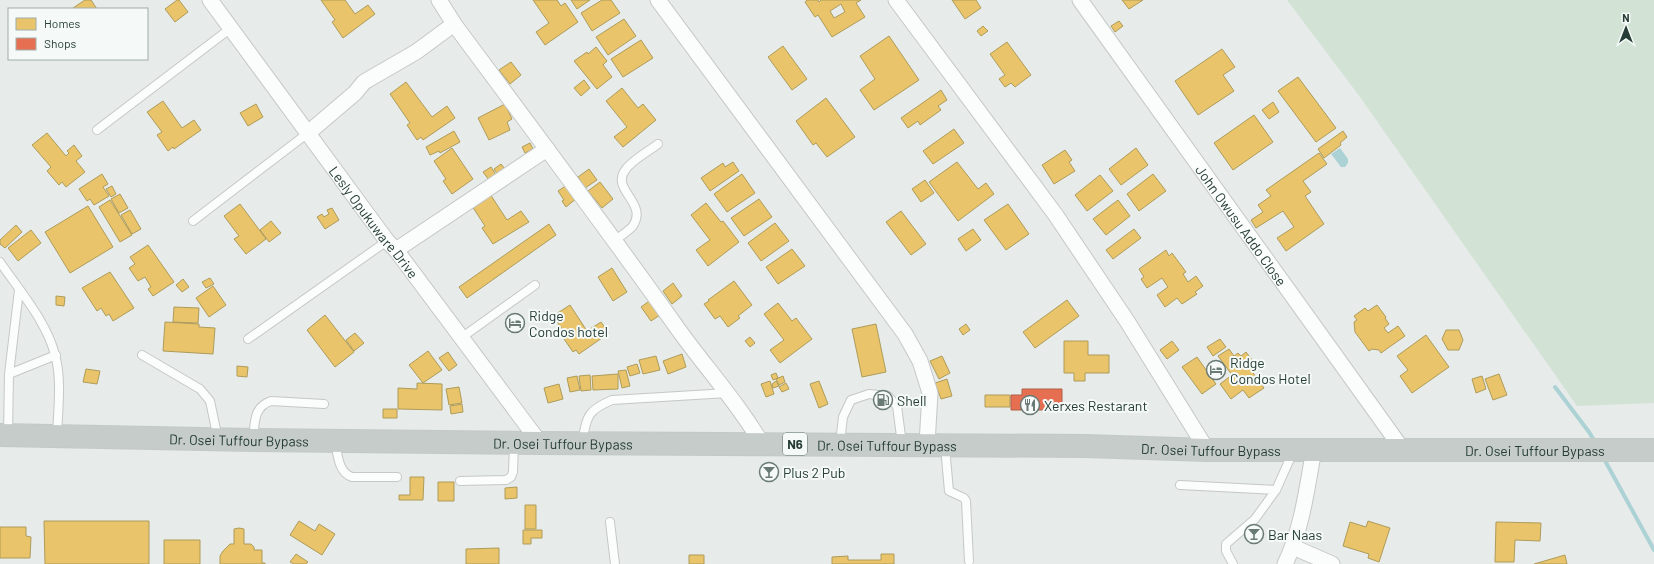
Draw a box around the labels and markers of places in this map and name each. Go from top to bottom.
place label: Ridge Condos hotel [529,307,608,340]
hotel icon: Ridge Condos hotel [504,312,526,334]
place label: Ridge Condos Hotel [1230,354,1311,387]
hotel icon: Ridge Condos Hotel [1205,359,1227,381]
fuel station icon: Shell [872,389,894,411]
place label: Shell [897,392,927,409]
restaurant icon: Xerxes Restarant [1019,394,1041,416]
place label: Xerxes Restarant [1044,397,1147,414]
bar icon: Plus 2 Pub [758,461,780,483]
place label: Plus 2 Pub [783,464,845,481]
bar icon: Bar Naas [1243,523,1265,545]
place label: Bar Naas [1268,526,1323,543]

